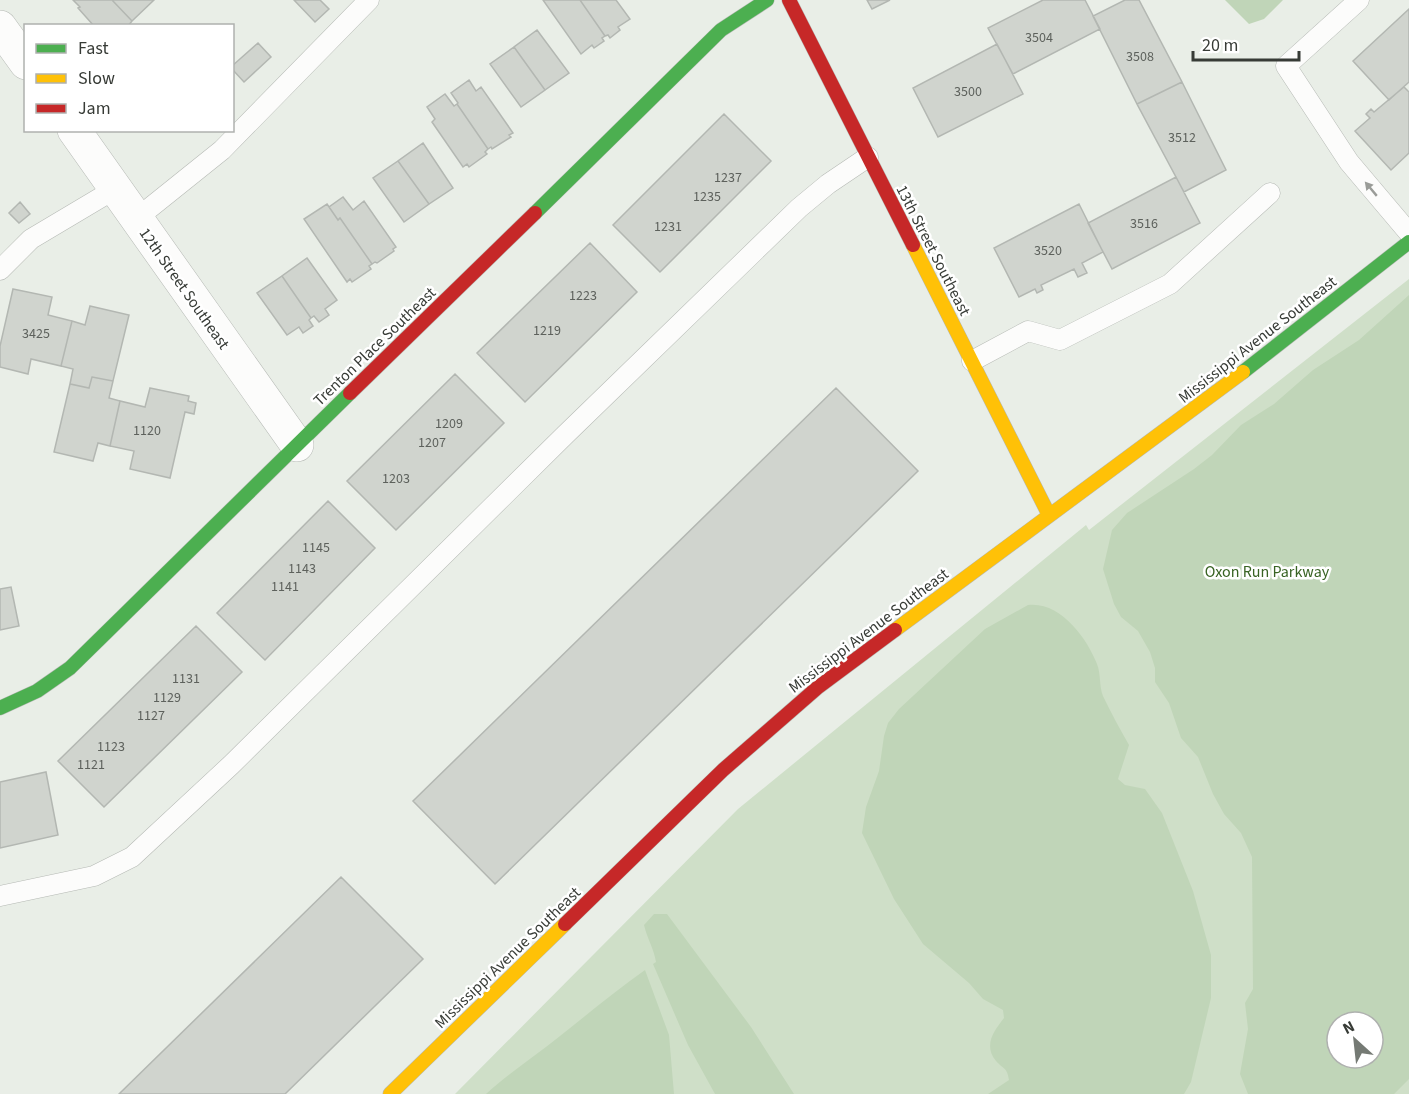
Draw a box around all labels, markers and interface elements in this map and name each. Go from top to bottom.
legend [24,24,234,132]
scale bar [1193,24,1300,62]
house number: 3504 [1025,28,1053,48]
text: 20 m [1202,33,1238,58]
text: Fast [78,36,109,61]
house number: 3508 [1126,47,1154,67]
text: Slow [78,66,115,91]
house number: 3500 [954,82,982,102]
text: Jam [78,96,111,121]
house number: 3512 [1168,128,1196,148]
house number: 1237 [714,168,742,188]
street label: 13th Street Southeast [891,181,976,320]
one-way arrow [1365,182,1378,197]
house number: 1235 [693,187,721,207]
house number: 3516 [1130,214,1158,234]
house number: 1231 [654,217,682,237]
street label: 12th Street Southeast [134,223,235,354]
house number: 3520 [1034,241,1062,261]
street label: Mississippi Avenue Southeast [1174,271,1342,409]
street label: Trenton Place Southeast [309,282,441,411]
house number: 1223 [569,286,597,306]
house number: 1219 [533,321,561,341]
house number: 3425 [22,324,50,344]
house number: 1209 [435,414,463,434]
house number: 1120 [133,421,161,441]
house number: 1207 [418,433,446,453]
house number: 1203 [382,469,410,489]
house number: 1145 [302,538,330,558]
house number: 1143 [288,559,316,579]
park label: Oxon Run Parkway [1205,561,1330,583]
street label: Mississippi Avenue Southeast [784,563,954,698]
house number: 1141 [271,577,299,597]
house number: 1131 [172,669,200,689]
house number: 1129 [153,688,181,708]
house number: 1127 [137,706,165,726]
house number: 1123 [97,737,125,757]
house number: 1121 [77,755,105,775]
street label: Mississippi Avenue Southeast [430,882,586,1033]
north arrow [1325,1010,1385,1070]
text: N [1339,1015,1358,1040]

